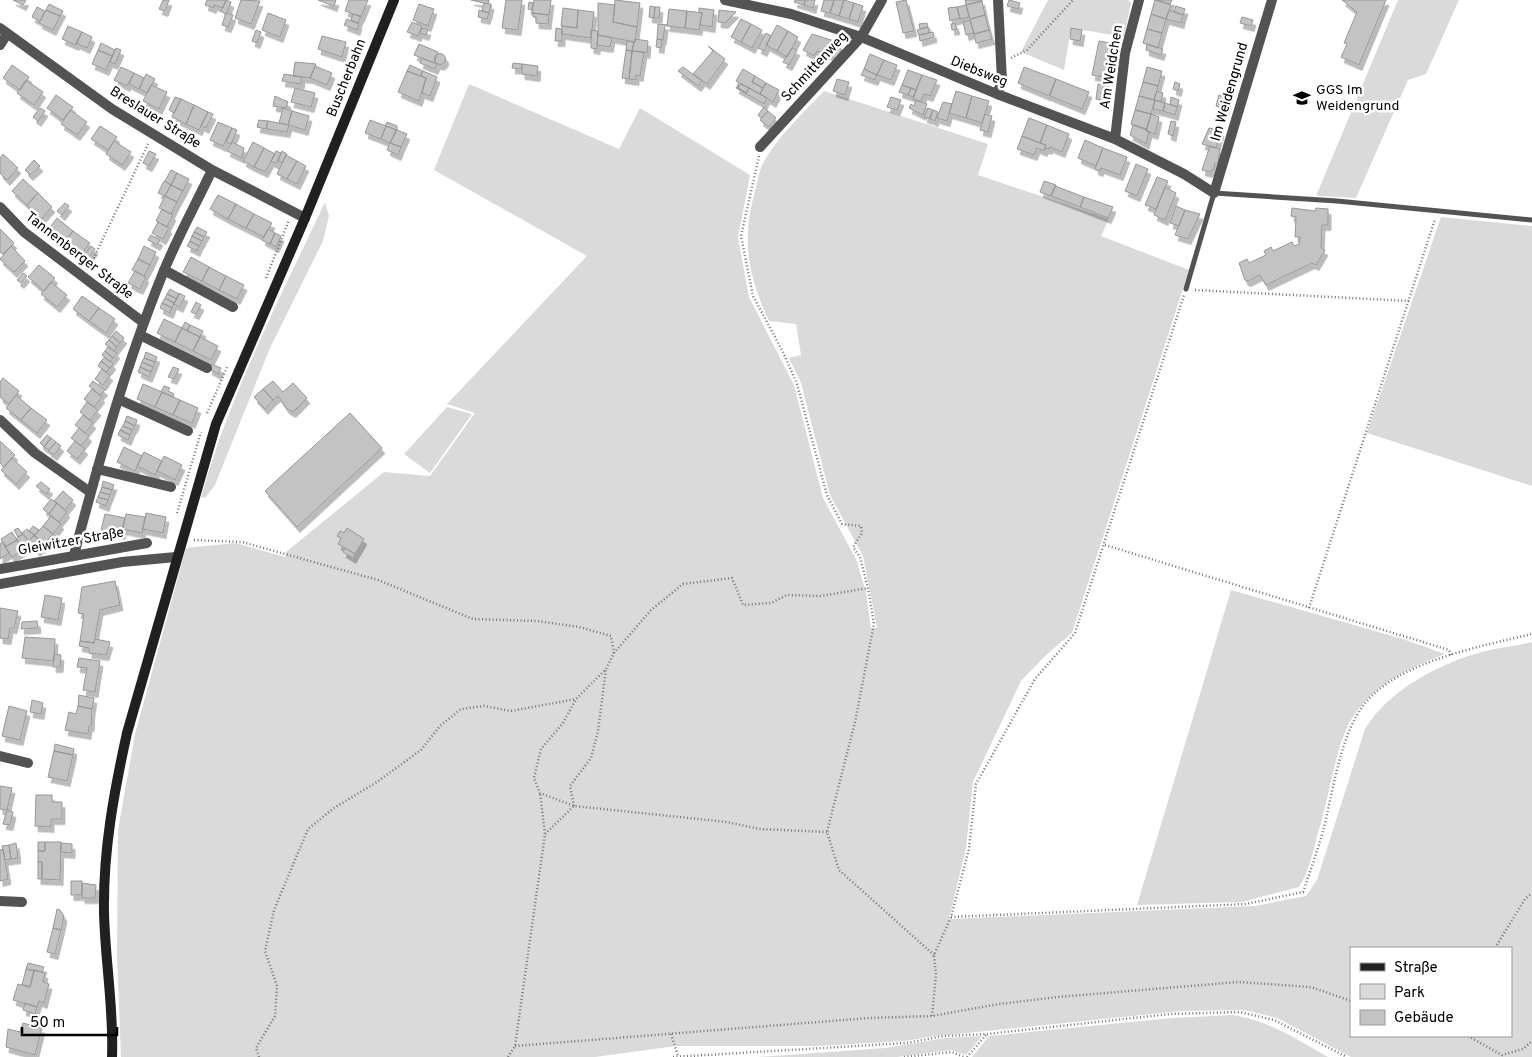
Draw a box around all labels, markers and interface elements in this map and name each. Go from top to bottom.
street label: Am Weidchen [1097,23,1127,111]
street label: Schmittenweg [778,28,852,106]
street label: Buscherbahn [324,36,370,120]
street label: Im Weidengrund [1208,41,1252,143]
street label: Diebsweg [948,53,1010,91]
place label: GGS Im Weidengrund [1316,82,1399,115]
street label: Breslauer Straße [106,83,204,153]
school or university icon: GGS Im Weidengrund [1292,88,1312,108]
street label: Tannenberger Straße [22,209,136,303]
street label: Gleiwitzer Straße [17,524,125,560]
legend [1350,947,1512,1037]
text: Straße [1394,959,1438,978]
text: Park [1394,984,1425,1003]
scale bar [22,1004,118,1036]
text: Gebäude [1394,1009,1454,1028]
text: 50 m [30,1014,65,1033]

